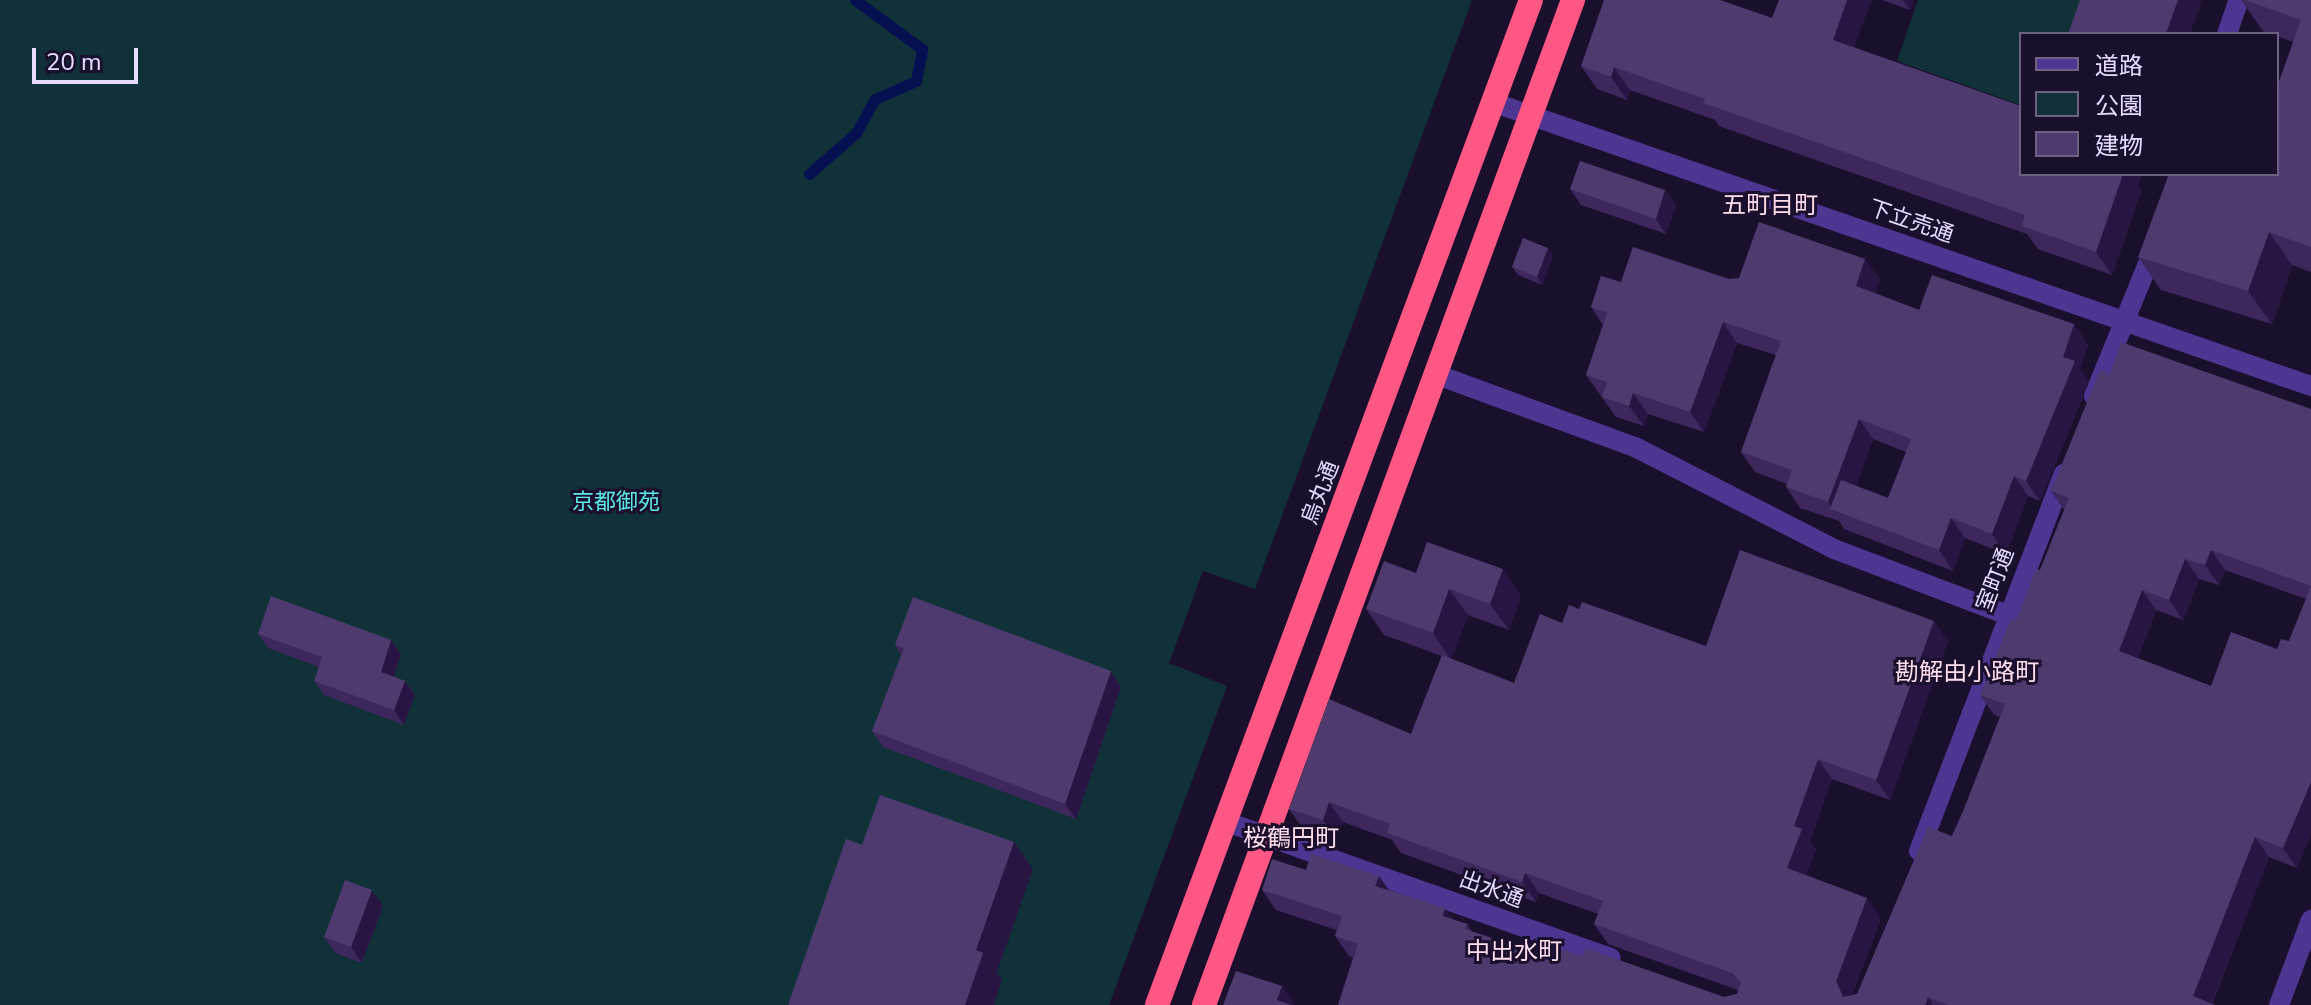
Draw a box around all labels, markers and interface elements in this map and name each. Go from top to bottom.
scale bar [36,32,142,82]
legend [2019,32,2279,176]
text: 20 m [46,46,102,78]
text: 道路 [2095,50,2143,82]
text: 公園 [2095,90,2143,122]
text: 建物 [2095,130,2143,162]
district label: 五町目町 [1722,192,1818,220]
street label: 下立売通 [1865,195,1957,249]
street label: 烏丸通 [1297,457,1345,529]
park label: 京都御苑 [572,490,660,516]
street label: 室町通 [1972,544,2020,616]
district label: 勘解由小路町 [1895,659,2039,687]
district label: 桜鶴円町 [1243,825,1339,853]
street label: 出水通 [1455,866,1527,914]
district label: 中出水町 [1466,938,1562,966]

